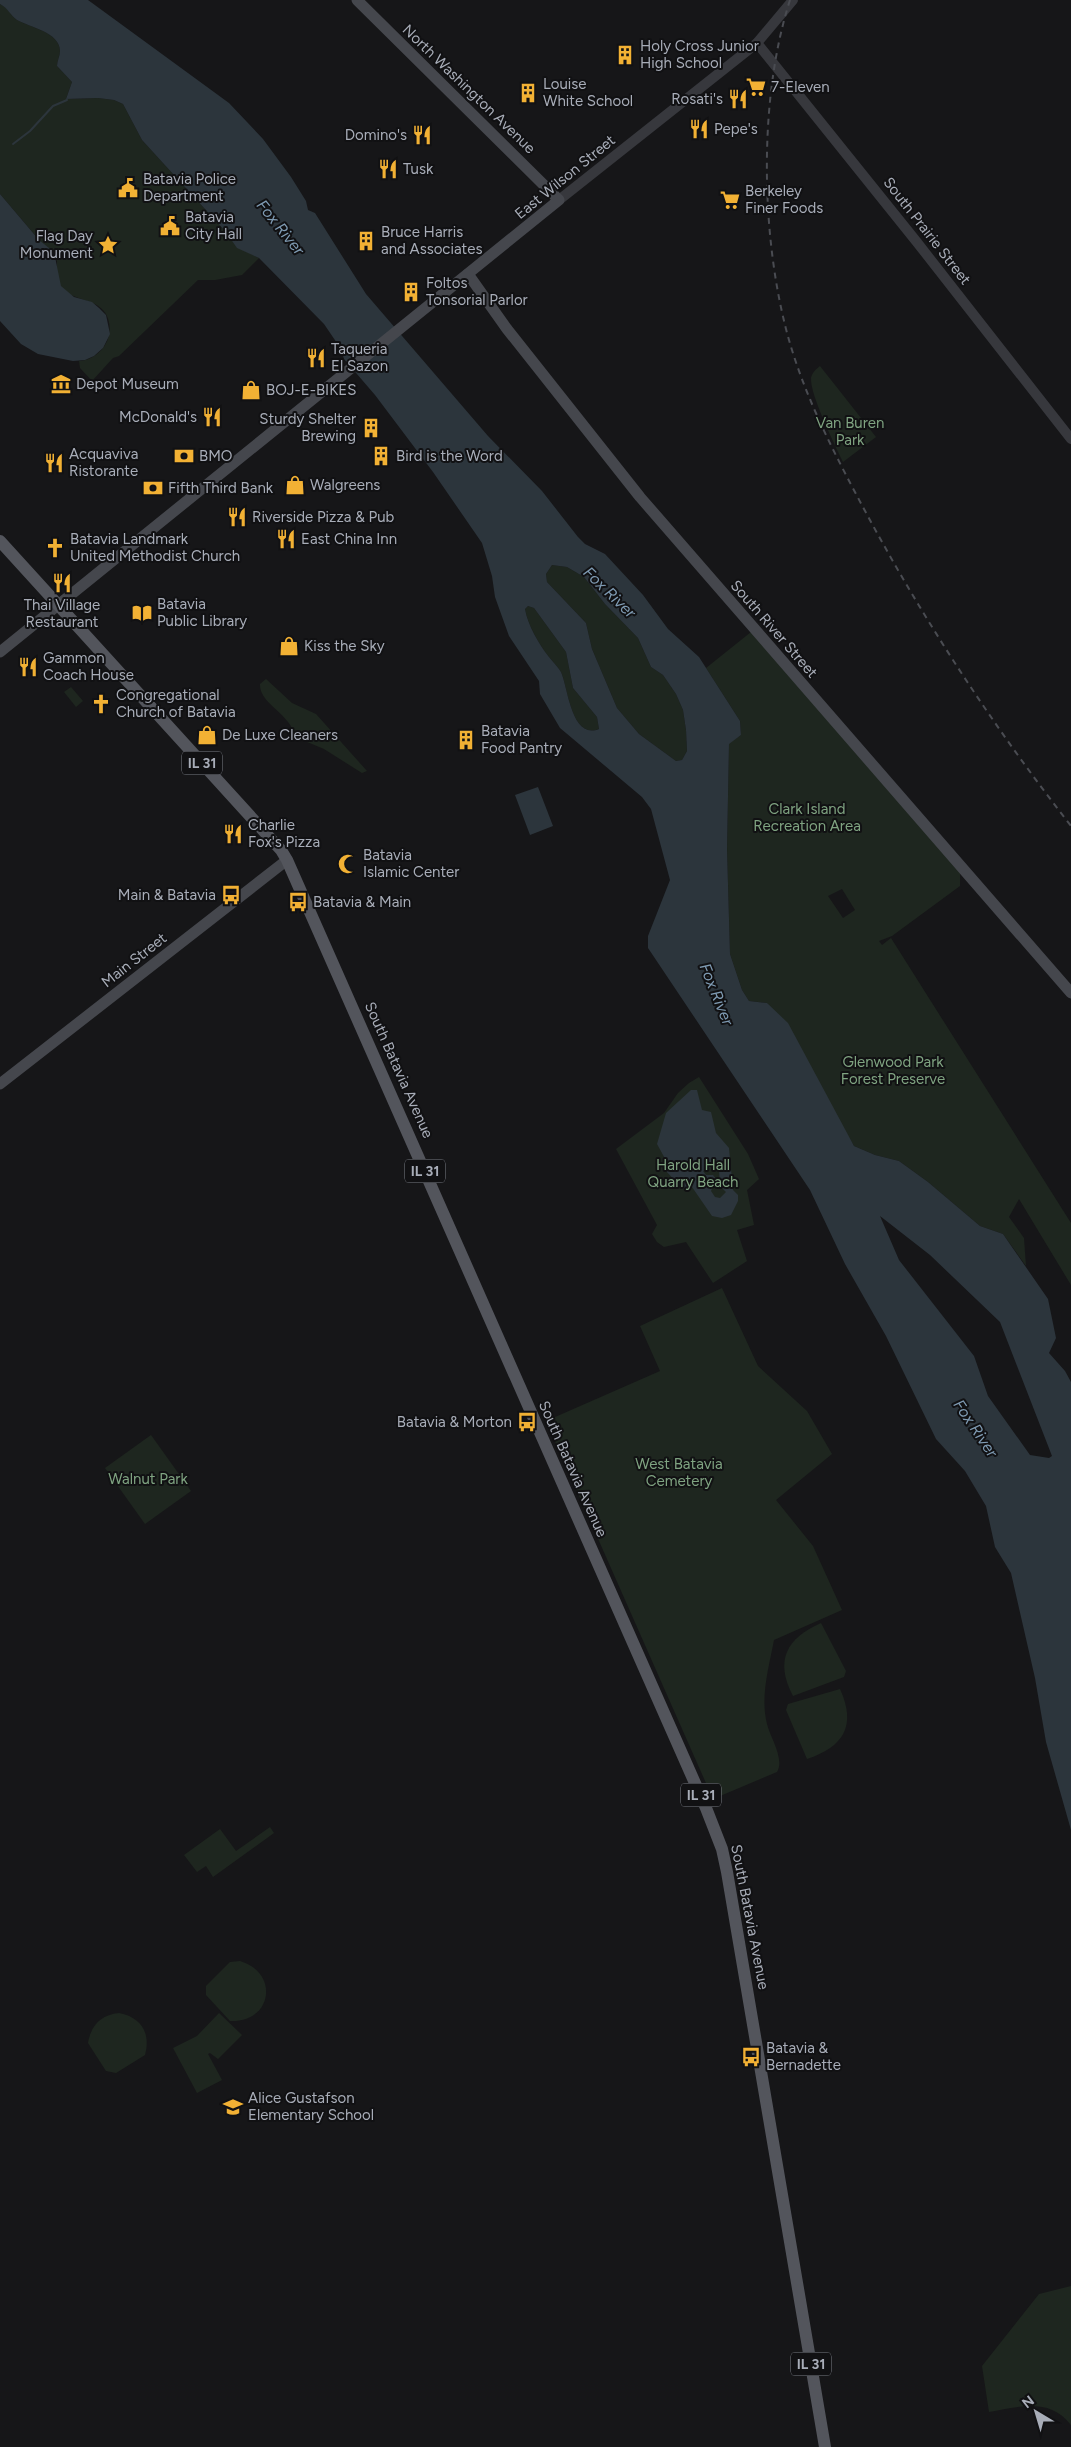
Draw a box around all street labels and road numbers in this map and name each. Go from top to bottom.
street label: North Washington Avenue [399,21,539,157]
street label: East Wilson Street [511,131,619,223]
street label: South Prairie Street [879,174,975,289]
street label: South River Street [727,576,822,682]
road number: IL 31 [182,751,222,774]
street label: Main Street [98,929,170,991]
street label: South Batavia Avenue [361,999,437,1141]
road number: IL 31 [405,1160,445,1182]
street label: South Batavia Avenue [535,1398,611,1540]
road number: IL 31 [681,1784,721,1806]
street label: South Batavia Avenue [727,1843,773,1991]
road number: IL 31 [791,2352,831,2376]

